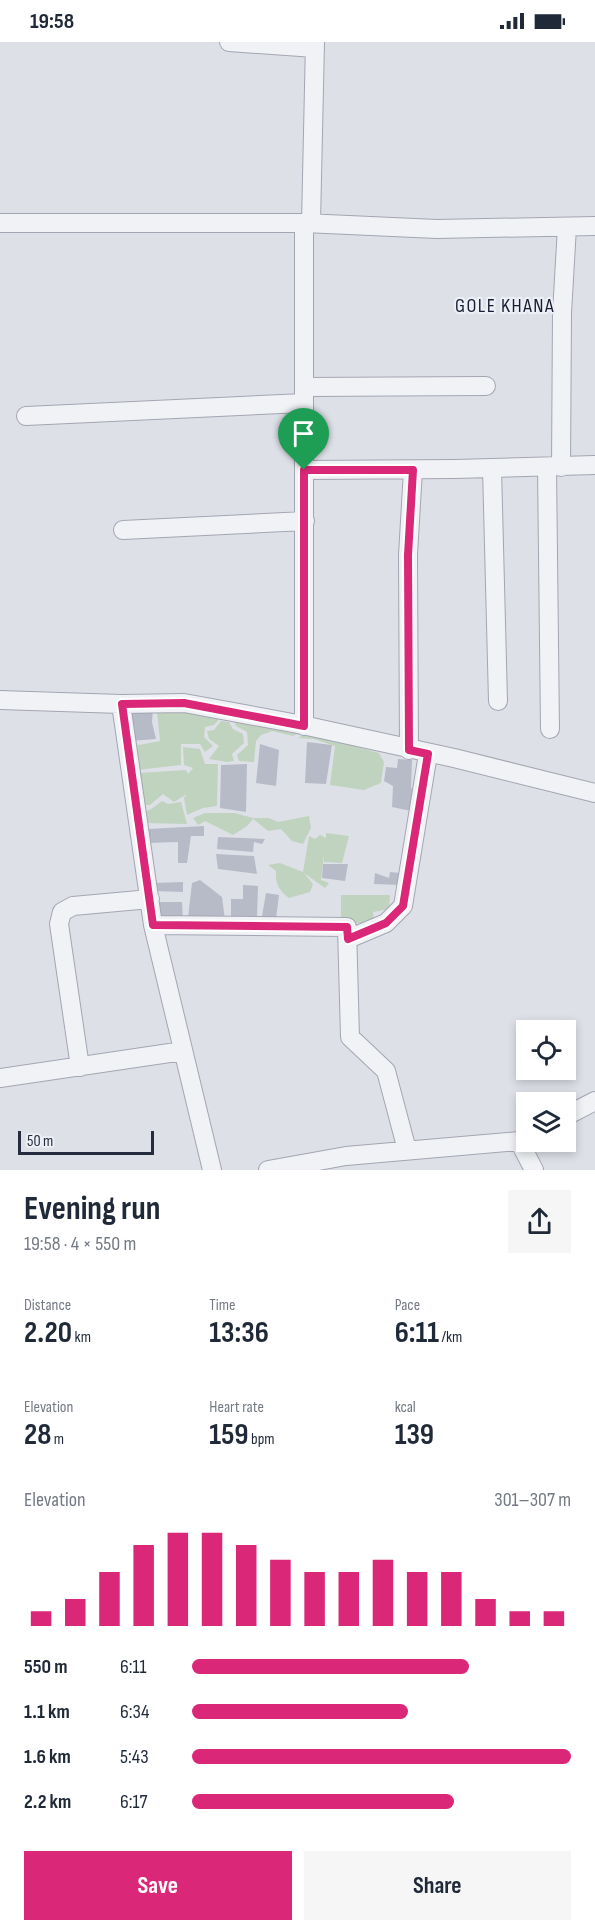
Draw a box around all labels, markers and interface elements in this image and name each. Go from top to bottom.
text: 19:58 [30,8,74,35]
district label: GOLE KHANA [455,294,555,318]
pin [278,408,329,470]
icon: arrive [287,417,320,450]
map controls [516,1020,576,1152]
button: locate [516,1020,576,1080]
button: layers [516,1092,576,1152]
scale bar [18,1128,154,1156]
text: 50 m [27,1132,53,1151]
text: Evening run [24,1189,160,1229]
button: share [508,1190,571,1253]
text: 19:58 · 4 × 550 m [24,1232,136,1256]
text: Distance [24,1296,71,1315]
text: Time [209,1296,236,1315]
text: Pace [395,1296,420,1315]
text: 2.20 [24,1315,72,1351]
text: 13:36 [209,1315,269,1351]
text: 6:11 [395,1315,439,1351]
text: km [72,1328,91,1347]
text: /km [439,1328,462,1347]
text: Elevation [24,1398,73,1417]
text: Heart rate [209,1398,264,1417]
text: kcal [395,1398,416,1417]
text: 28 [24,1417,51,1453]
text: 159 [209,1417,249,1453]
text: 139 [395,1417,434,1453]
text: m [51,1430,64,1449]
text: bpm [249,1430,275,1449]
text: Elevation [24,1488,86,1512]
text: 301–307 m [494,1488,571,1512]
text: 550 m [24,1655,67,1679]
text: 6:11 [120,1655,147,1679]
text: 1.1 km [24,1700,70,1724]
text: 6:34 [120,1700,149,1724]
text: 1.6 km [24,1745,71,1769]
text: 5:43 [120,1745,149,1769]
text: 2.2 km [24,1790,71,1814]
text: 6:17 [120,1790,148,1814]
button: Save [24,1851,292,1920]
button: Share [304,1851,571,1920]

